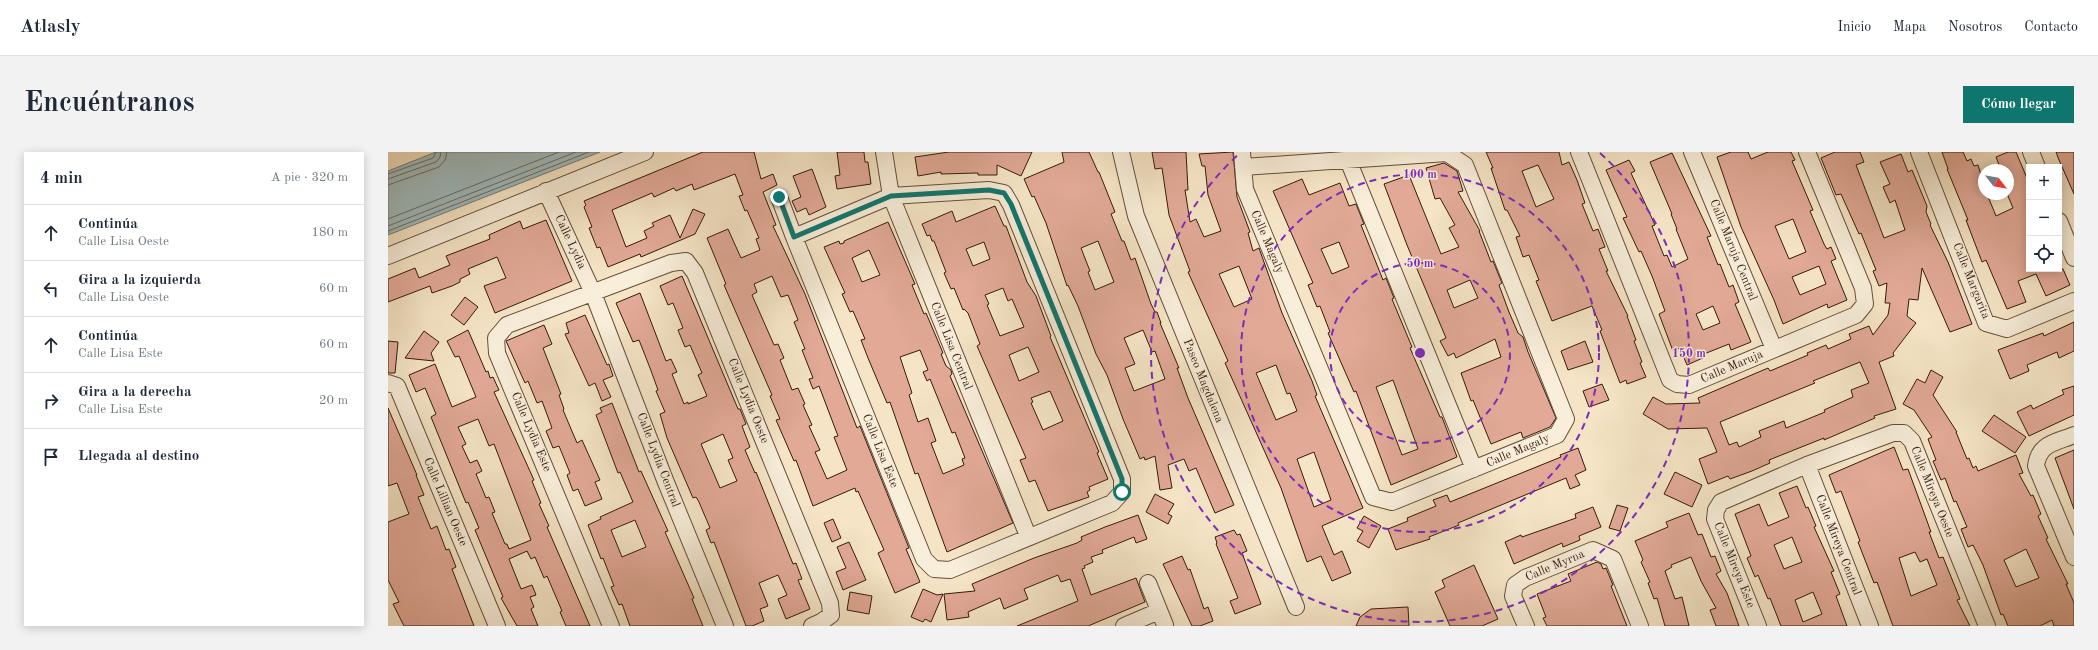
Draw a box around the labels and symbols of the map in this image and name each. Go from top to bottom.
north arrow [1978,164,2014,200]
text: 100 m [1403,169,1437,181]
route end [770,188,788,206]
street label: Calle Maruja Central [1707,198,1759,302]
street label: Calle Magaly [1248,209,1286,276]
street label: Calle Lydia [552,213,588,271]
street label: Calle Margarita [1950,241,1992,321]
text: 50 m [1407,257,1434,270]
street label: Calle Lisa Central [928,300,974,392]
street label: Paseo Magdalena [1181,337,1225,425]
centre of rings [1413,346,1427,360]
text: 150 m [1672,347,1706,360]
street label: Calle Maruja [1699,348,1765,385]
street label: Calle Lydia Oeste [725,357,771,446]
street label: Calle Lydia Este [509,390,553,474]
street label: Calle Lydia Central [634,411,682,509]
street label: Calle Lisa Este [860,412,900,490]
street label: Calle Magaly [1485,432,1552,470]
street label: Calle Mireya Oeste [1908,445,1956,540]
street label: Calle Lillian Oeste [421,456,469,548]
route start [1113,483,1131,501]
street label: Calle Mireya Central [1813,493,1863,597]
street label: Calle Mireya Este [1711,520,1757,610]
street label: Calle Myrna [1524,548,1586,584]

